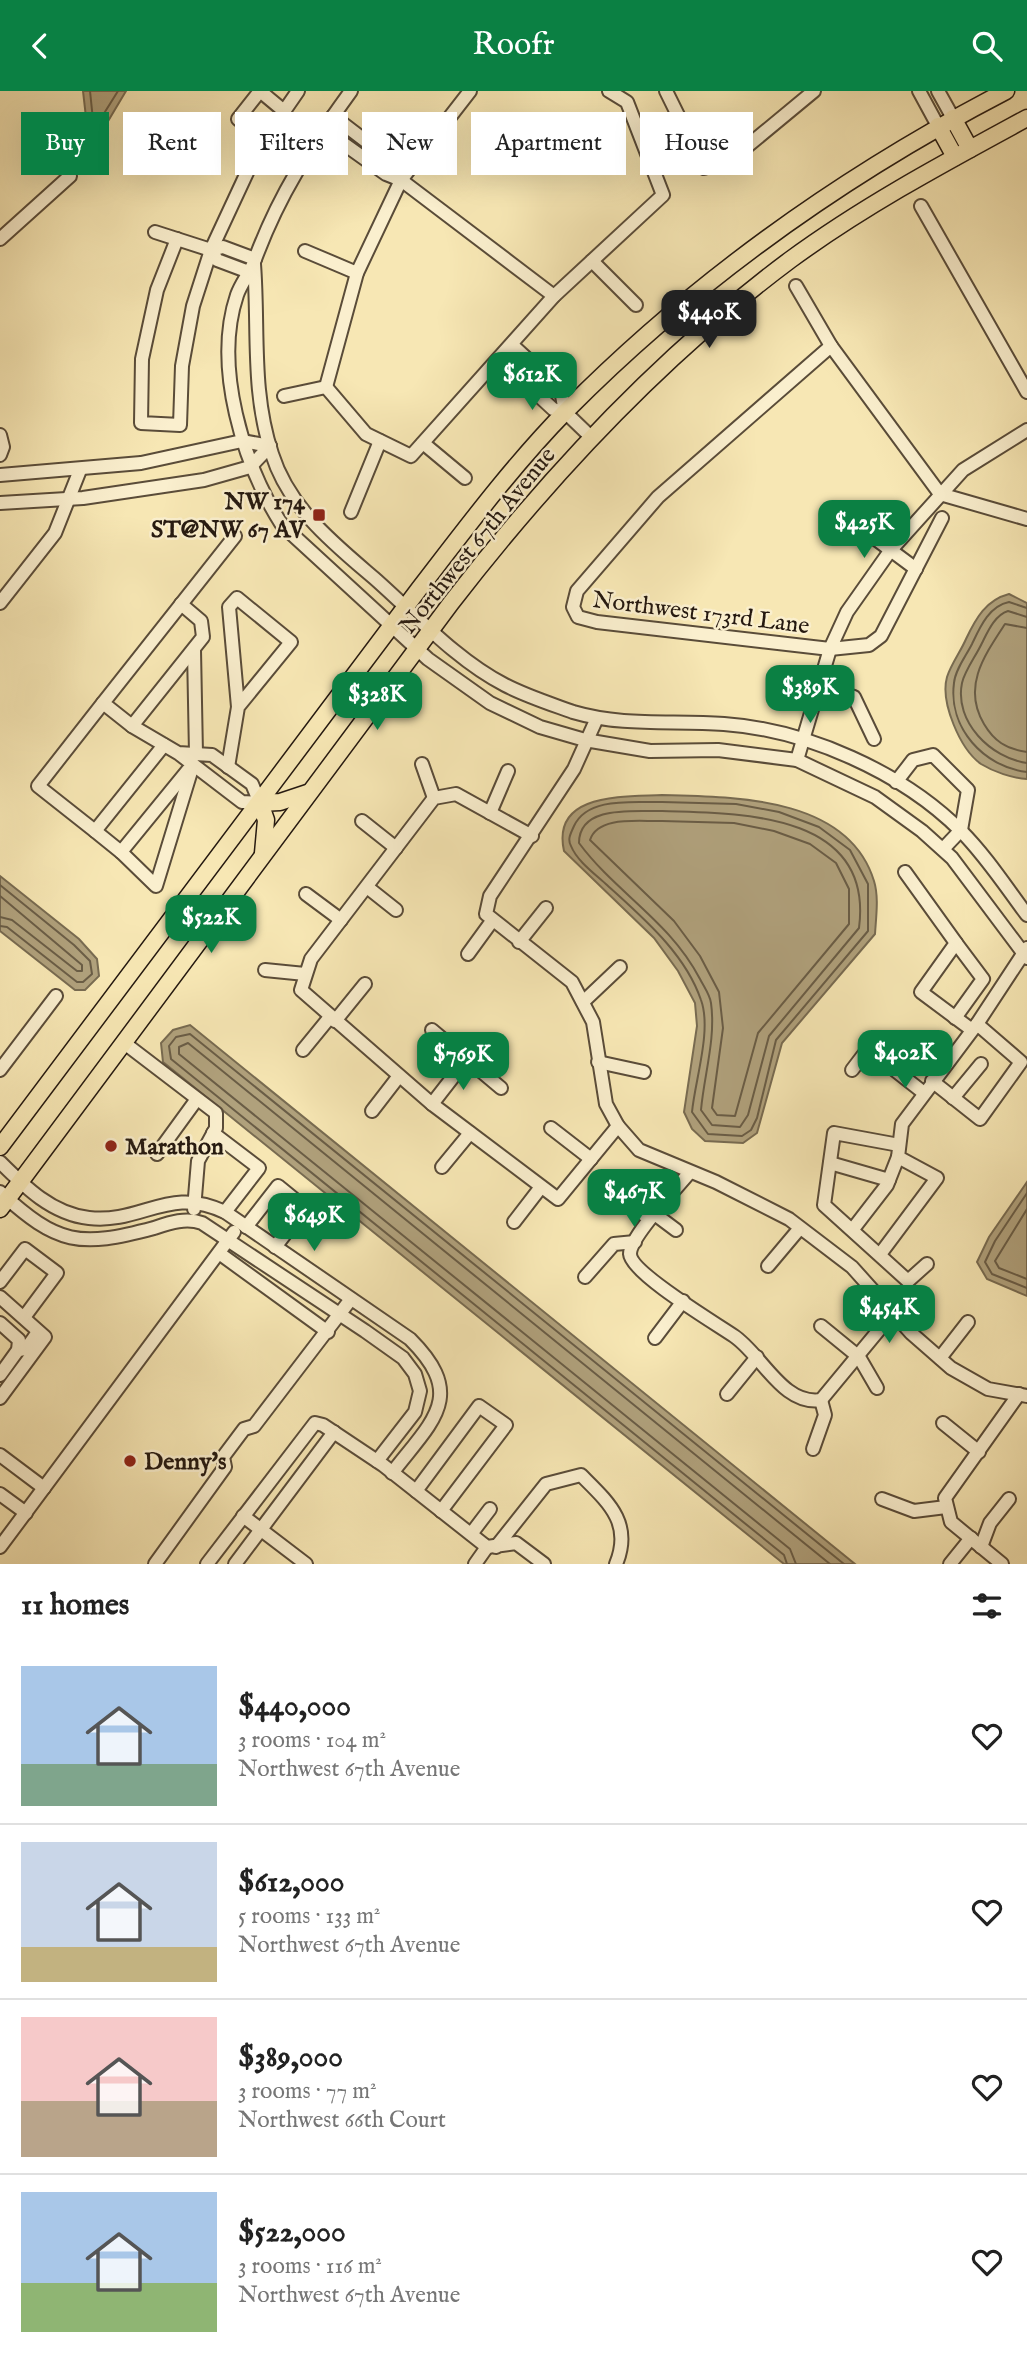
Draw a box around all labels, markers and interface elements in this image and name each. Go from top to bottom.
text: Roofr [473,25,554,66]
icon: back [21,27,59,65]
icon: search [968,27,1006,65]
chip: Buy [21,112,109,175]
chip: Rent [123,112,221,175]
chip: Filters [235,112,348,175]
chip: New [362,112,457,175]
chip: Apartment [471,112,626,175]
chip: House [640,112,753,175]
pin: $440K [660,291,758,350]
text: $440K [677,298,741,327]
pin: $612K [483,353,581,412]
text: $612K [503,360,561,389]
street label: Northwest 67th Avenue [393,441,563,641]
place label: NW 174 ST@NW 67 AV [151,487,306,546]
pin: $425K [815,501,913,560]
marker: NW 174 ST@NW 67 AV [311,507,327,523]
text: $425K [834,508,894,537]
street label: Northwest 173rd Lane [591,585,811,642]
pin: $389K [761,665,859,725]
pin: $328K [328,673,426,732]
text: $389K [781,673,839,702]
text: $328K [348,680,406,709]
pin: $522K [162,895,260,955]
text: $522K [181,903,241,932]
pin: $402K [856,1031,954,1090]
pin: $769K [414,1033,512,1092]
text: $402K [874,1038,936,1067]
text: $769K [433,1040,493,1069]
place label: Marathon [125,1132,224,1163]
marker: Marathon [103,1138,119,1154]
pin: $467K [585,1169,683,1229]
text: $467K [603,1177,665,1206]
pin: $649K [265,1193,363,1253]
text: $649K [284,1201,344,1230]
pin: $454K [840,1285,938,1345]
text: $454K [859,1293,919,1322]
place label: Denny's [144,1447,227,1478]
marker: Denny's [122,1453,138,1469]
text: 11 homes [21,1587,129,1625]
icon: filters [968,1587,1006,1625]
text: $440,000 [238,1688,351,1726]
icon: home [77,1694,161,1778]
icon: heart [968,1717,1006,1755]
text: 3 rooms · 104 m² [238,1726,386,1755]
text: Northwest 67th Avenue [238,1755,460,1784]
text: $612,000 [238,1864,345,1902]
icon: home [77,1870,161,1954]
icon: heart [968,1893,1006,1931]
text: 5 rooms · 133 m² [238,1902,381,1931]
text: Northwest 67th Avenue [238,1931,460,1960]
text: $389,000 [238,2039,343,2077]
icon: home [77,2045,161,2129]
icon: heart [968,2068,1006,2106]
text: 3 rooms · 77 m² [238,2077,377,2106]
text: Northwest 66th Court [238,2106,446,2135]
text: $522,000 [238,2214,346,2252]
icon: home [77,2220,161,2304]
icon: heart [968,2243,1006,2281]
text: 3 rooms · 116 m² [238,2252,382,2281]
text: Northwest 67th Avenue [238,2281,460,2310]

